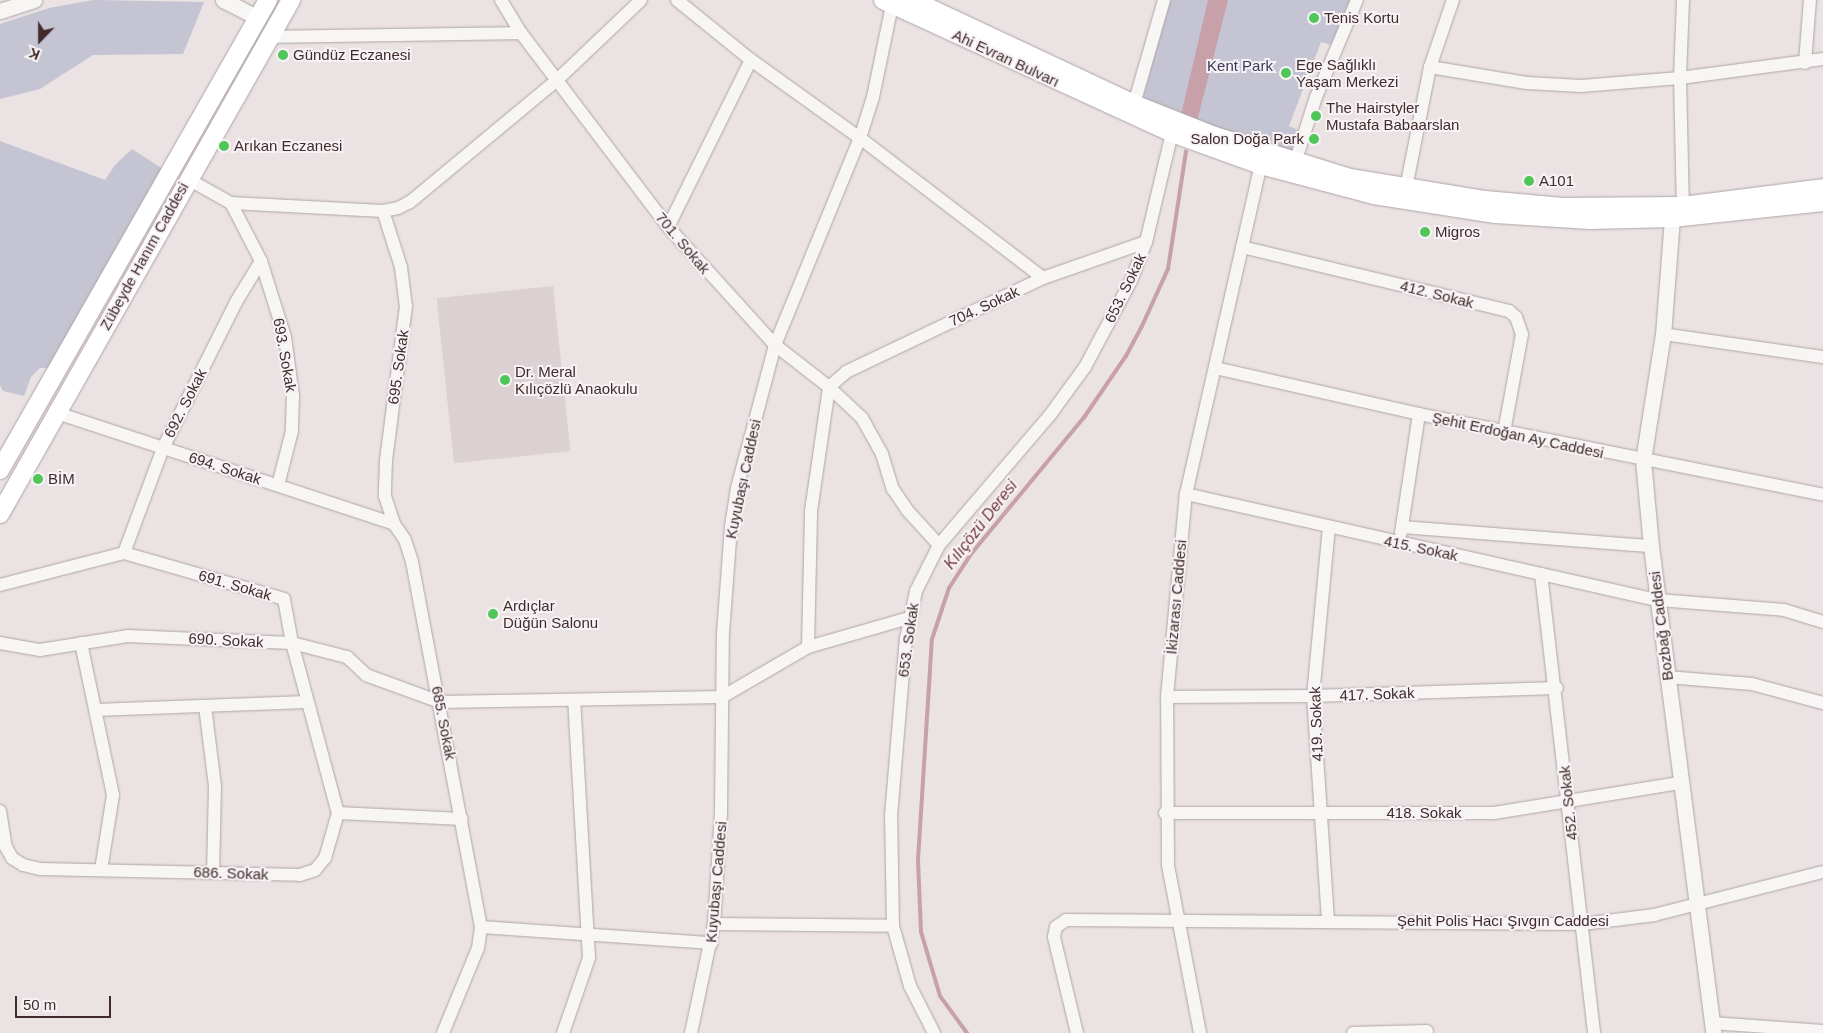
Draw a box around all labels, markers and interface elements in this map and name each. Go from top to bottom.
place label: Tenis Kortu [1324,9,1399,27]
marker: Tenis Kortu [1308,12,1320,24]
north arrow [15,15,65,65]
street label: Ahi Evran Bulvarı [950,25,1062,91]
text: K [27,45,42,63]
place label: Gündüz Eczanesi [293,46,411,64]
marker: Gündüz Eczanesi [277,49,289,61]
place label: Ege Sağlıklı Yaşam Merkezi [1296,55,1398,90]
park label: Kent Park [1207,57,1273,75]
marker: Ege Sağlıklı Yaşam Merkezi [1280,67,1292,79]
place label: The Hairstyler Mustafa Babaarslan [1326,98,1459,133]
marker: The Hairstyler Mustafa Babaarslan [1310,110,1322,122]
place label: Salon Doğa Park [1191,130,1304,148]
marker: Salon Doğa Park [1308,133,1320,145]
place label: Arıkan Eczanesi [234,137,342,155]
marker: Arıkan Eczanesi [218,140,230,152]
place label: A101 [1539,172,1574,190]
marker: A101 [1523,175,1535,187]
street label: Zübeyde Hanım Caddesi [96,179,192,333]
street label: 701. Sokak [652,208,714,278]
place label: Migros [1435,223,1480,241]
marker: Migros [1419,226,1431,238]
street label: 653. Sokak [1100,250,1150,326]
street label: 412. Sokak [1398,276,1476,312]
street label: 704. Sokak [946,282,1022,330]
street label: 693. Sokak [270,316,300,394]
street label: 695. Sokak [384,329,412,405]
place label: Dr. Meral Kılıçözlü Anaokulu [515,362,638,397]
street label: 692. Sokak [160,365,210,441]
marker: Dr. Meral Kılıçözlü Anaokulu [499,374,511,386]
street label: Şehit Erdoğan Ay Caddesi [1430,408,1606,462]
street label: Kuyubaşı Caddesi [722,418,764,540]
street label: 694. Sokak [187,448,263,488]
place label: BİM [48,470,75,488]
marker: BİM [32,473,44,485]
water label: Kılıçözü Deresi [940,477,1022,573]
street label: 415. Sokak [1382,531,1460,565]
street label: İkizarası Caddesi [1162,539,1190,655]
street label: 691. Sokak [196,566,274,604]
street label: Bozbağ Caddesi [1645,570,1677,682]
place label: Ardıçlar Düğün Salonu [503,596,598,631]
street label: 653. Sokak [894,602,922,678]
marker: Ardıçlar Düğün Salonu [487,608,499,620]
street label: 690. Sokak [188,629,264,651]
street label: 685. Sokak [428,684,460,762]
street label: 417. Sokak [1339,684,1415,704]
street label: 419. Sokak [1306,686,1326,762]
street label: 452. Sokak [1555,765,1581,841]
street label: 418. Sokak [1386,804,1462,822]
street label: Kuyubaşı Caddesi [702,821,730,943]
street label: 686. Sokak [193,863,269,883]
street label: Şehit Polis Hacı Şıvgın Caddesi [1397,912,1609,930]
scale bar [18,986,114,1018]
text: 50 m [23,996,56,1013]

